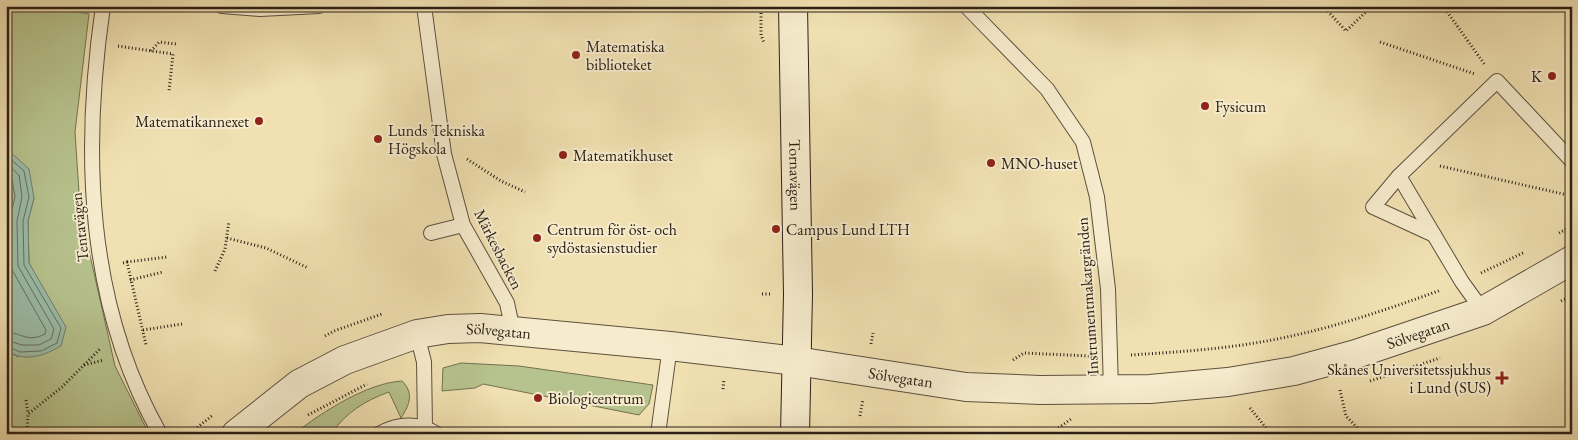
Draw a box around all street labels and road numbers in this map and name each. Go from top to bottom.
street label: Tornavägen [784,139,807,212]
street label: Tentavägen [65,191,94,263]
street label: Märkesbacken [469,205,528,294]
street label: Instrumentmakargränden [1071,216,1103,376]
street label: Sölvegatan [1384,313,1453,354]
street label: Sölvegatan [466,318,533,344]
street label: Sölvegatan [867,362,935,393]

